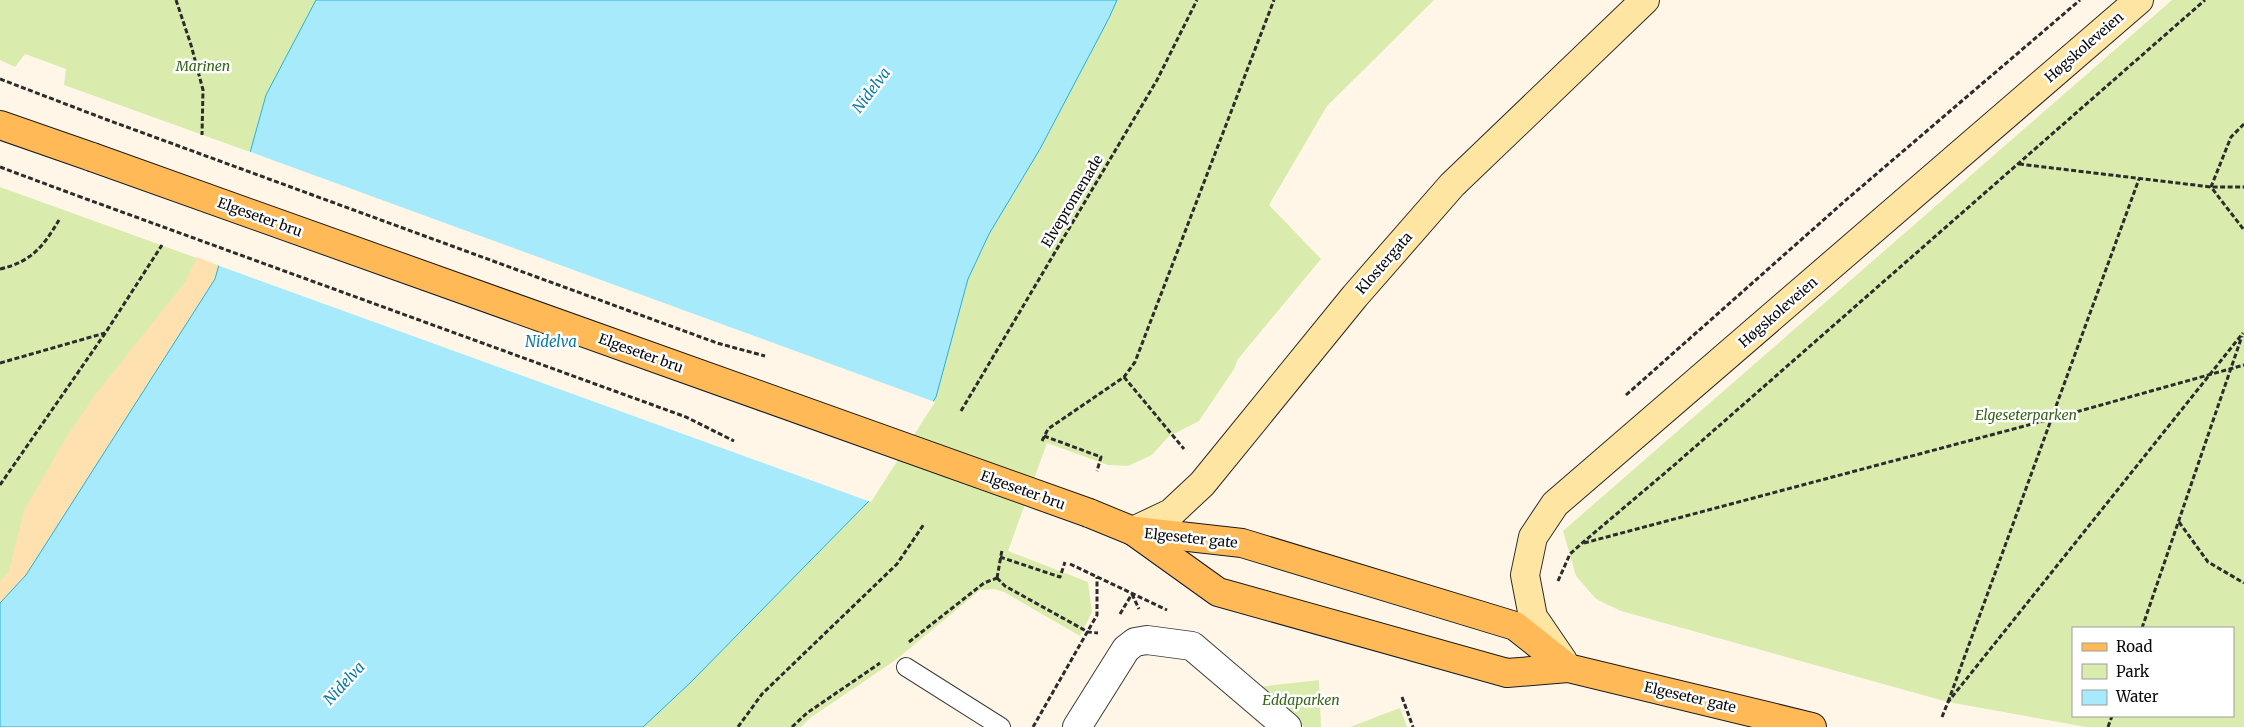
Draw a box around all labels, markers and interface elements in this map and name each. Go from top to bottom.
street label: Høgskoleveien [2041,8,2127,86]
park label: Marinen [175,57,230,75]
water label: Nidelva [848,64,894,116]
street label: Elvepromenade [1037,151,1107,251]
street label: Elgeseter bru [215,193,305,241]
street label: Klostergata [1352,228,1416,298]
street label: Høgskoleveien [1735,273,1821,351]
street label: Elgeseter bru [596,329,686,377]
water label: Nidelva [525,332,577,351]
park label: Elgeseterparken [1975,406,2077,424]
street label: Elgeseter bru [978,466,1068,514]
street label: Elgeseter gate [1143,524,1239,552]
legend [2072,627,2234,717]
text: Road [2116,637,2152,656]
water label: Nidelva [319,658,369,708]
text: Park [2116,662,2150,681]
street label: Elgeseter gate [1642,678,1738,716]
text: Water [2115,687,2159,706]
park label: Eddaparken [1262,691,1340,709]

